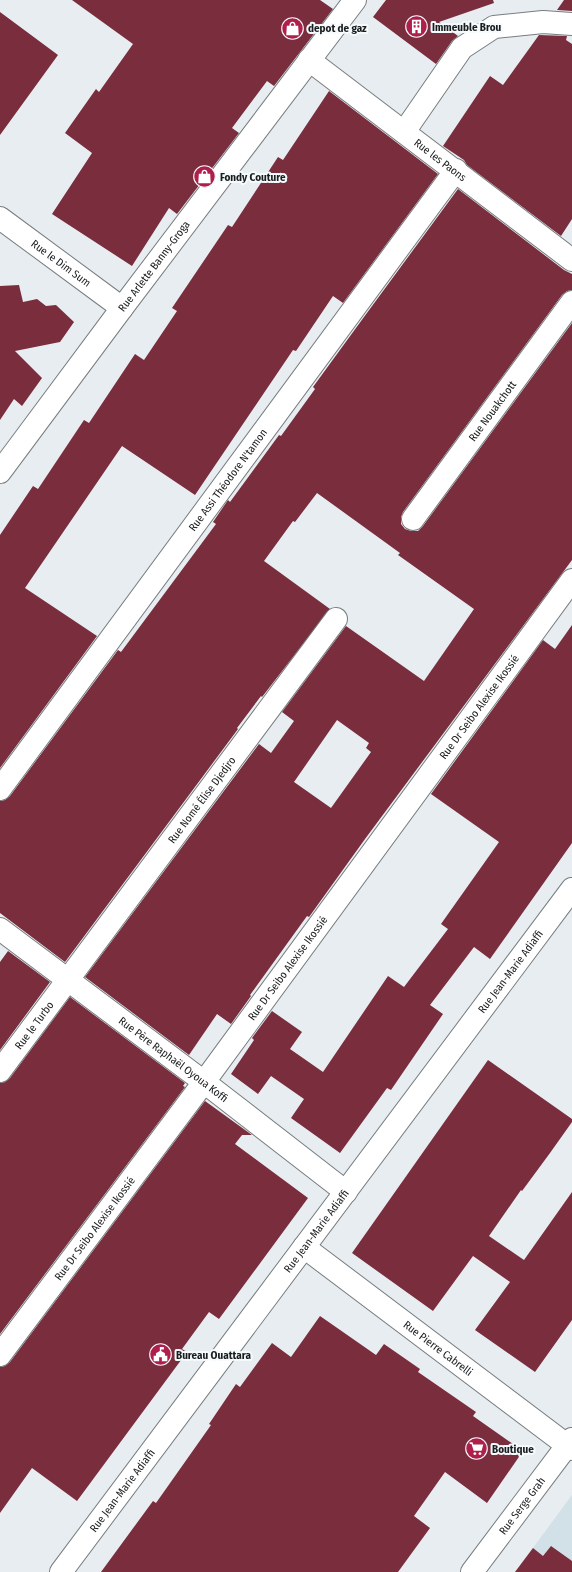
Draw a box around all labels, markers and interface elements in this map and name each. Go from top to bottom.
building icon: Immeuble Brou [403,14,429,40]
shop icon: depot de gaz [279,15,305,41]
place label: Immeuble Brou [432,21,502,34]
place label: depot de gaz [308,22,367,35]
street label: Rue les Paons [411,136,469,184]
shop icon: Fondy Couture [192,164,218,190]
place label: Fondy Couture [220,171,286,184]
street label: Rue Arlette Banny-Groga [116,218,193,314]
street label: Rue le Dim Sum [29,237,93,290]
street label: Rue Nouakchott [466,378,519,444]
street label: Rue Assi Théodore N'tamon [186,426,270,534]
street label: Rue Dr Seibo Alexise Ikossié [437,652,522,762]
street label: Rue Nomé Élise Djedjro [166,754,239,846]
street label: Rue Dr Seibo Alexise Ikossié [245,914,330,1023]
street label: Rue Jean-Marie Adiaffi [475,928,546,1016]
street label: Rue le Turbo [12,999,57,1052]
street label: Rue Père Raphaël Oyoua Koffi [116,1014,230,1105]
street label: Rue Dr Seibo Alexise Ikossié [52,1174,138,1283]
street label: Rue Jean-Marie Adiaffi [281,1187,352,1275]
street label: Rue Pierre Cabrelli [401,1318,475,1379]
public building icon: Bureau Ouattara [148,1342,174,1368]
place label: Bureau Ouattara [176,1349,251,1362]
supermarket icon: Boutique [464,1436,490,1462]
place label: Boutique [492,1443,534,1456]
street label: Rue Jean-Marie Adiaffi [87,1447,158,1535]
street label: Rue Serge Grah [497,1475,548,1537]

